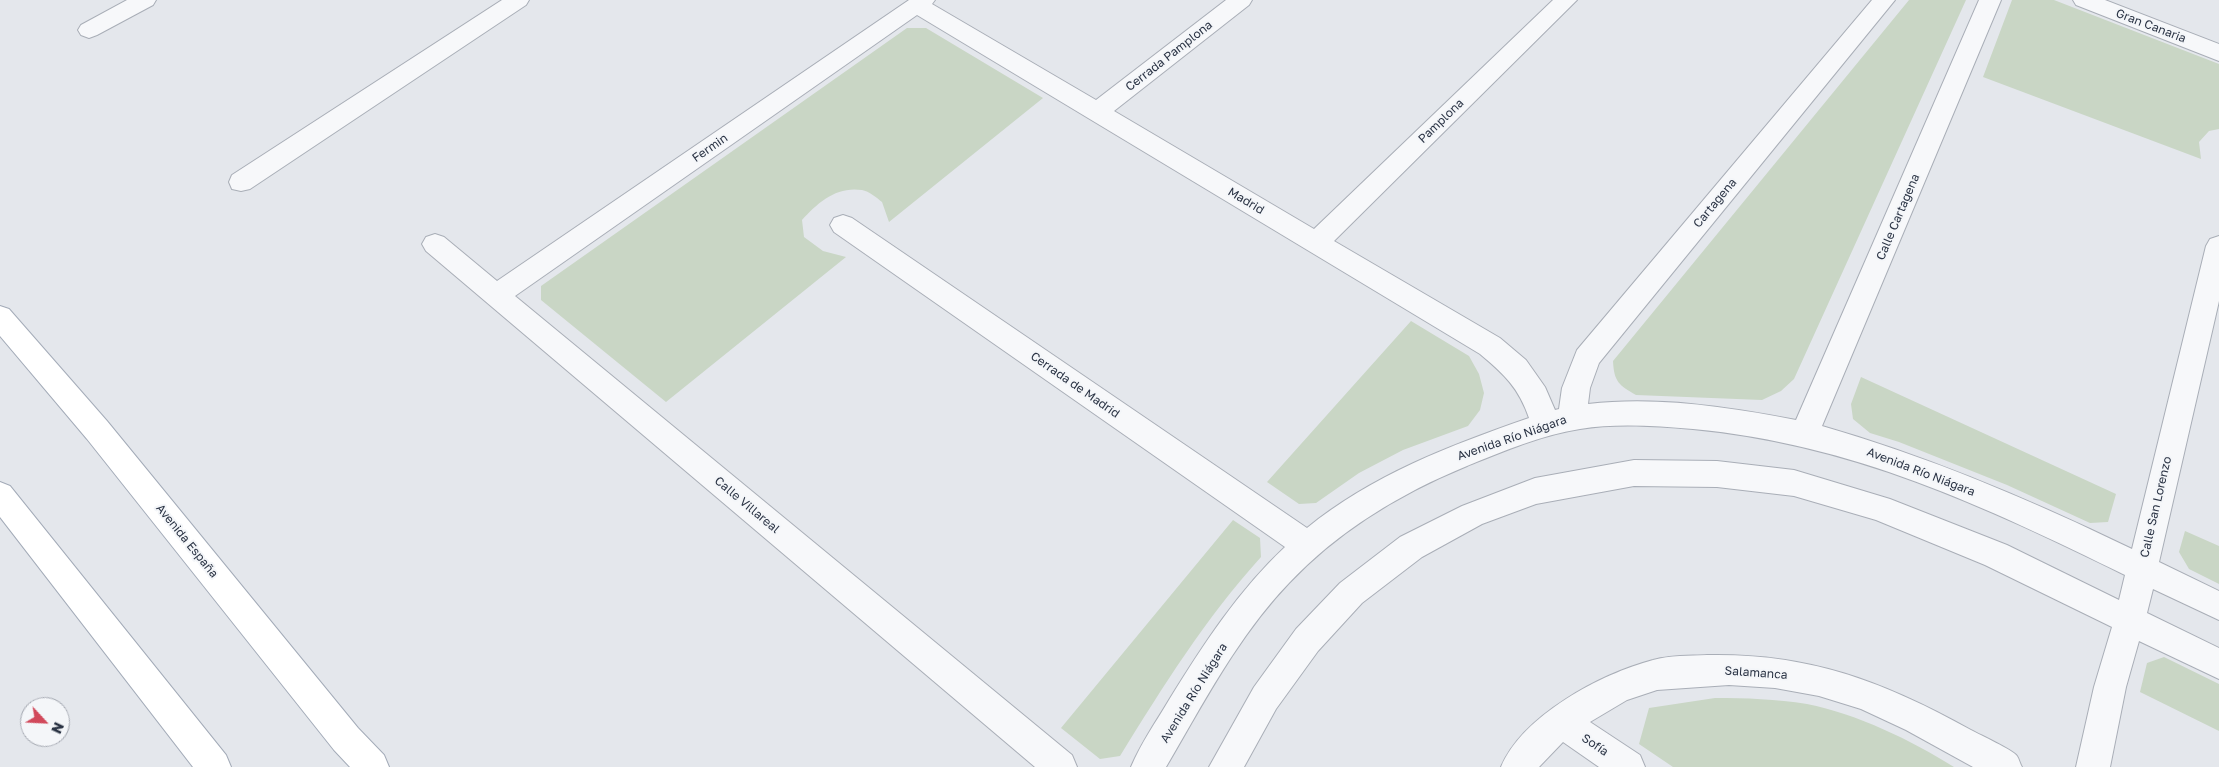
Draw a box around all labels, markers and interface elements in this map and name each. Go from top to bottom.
street label: Gran Canaria [2114,6,2188,46]
street label: Cerrada Pamplona [1123,18,1215,94]
street label: Pamplona [1415,96,1467,146]
street label: Fermin [690,131,730,165]
street label: Calle Cartagena [1873,172,1923,262]
street label: Cartagena [1690,175,1740,231]
street label: Madrid [1225,185,1267,217]
street label: Cerrada de Madrid [1028,349,1122,421]
street label: Avenida Río Niágara [1455,413,1569,463]
street label: Avenida Río Niágara [1865,445,1977,499]
street label: Calle San Lorenzo [2137,455,2175,559]
street label: Calle Villareal [712,474,782,536]
street label: Avenida España [153,501,221,581]
street label: Avenida Río Niágara [1158,641,1230,745]
street label: Salamanca [1724,664,1788,682]
north arrow [20,697,70,747]
text: N [48,720,68,737]
street label: Sofía [1579,731,1611,759]

